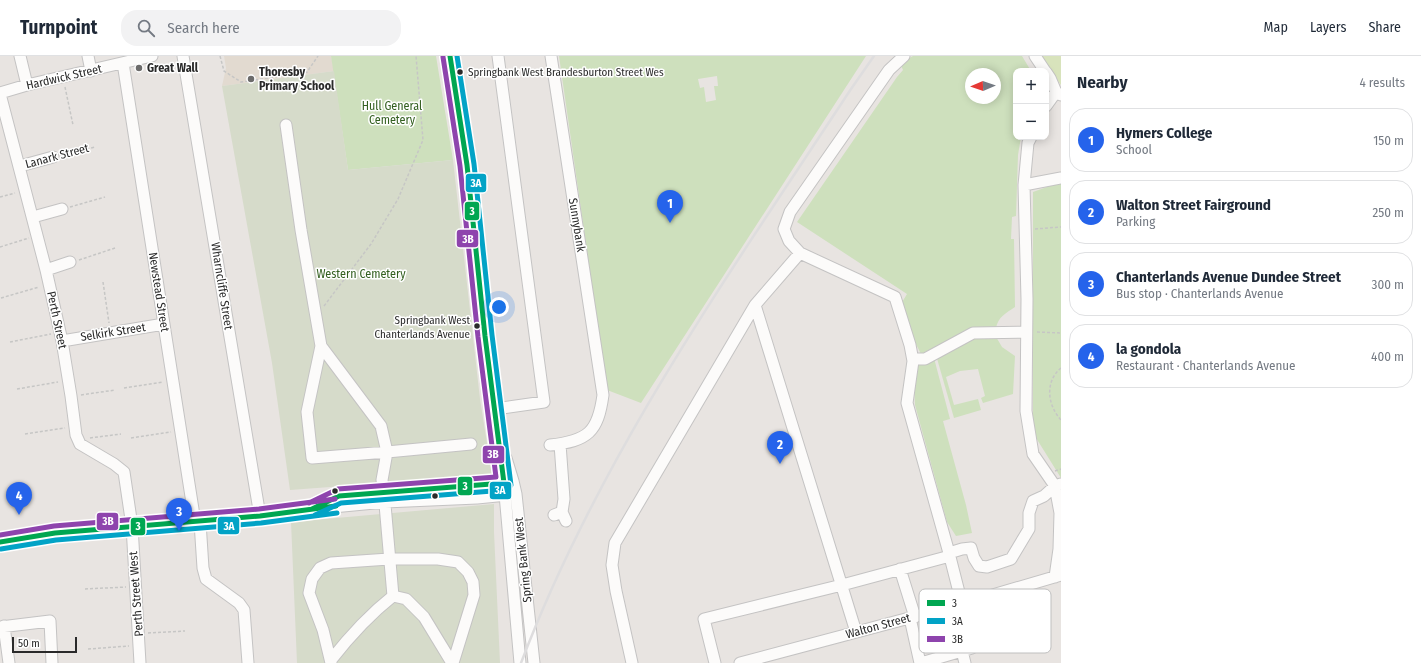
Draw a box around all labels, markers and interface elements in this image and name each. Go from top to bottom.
search box [121,10,401,46]
text: Turnpoint [20,16,97,39]
icon: search [135,17,157,39]
text: Search here [167,19,240,37]
text: Map [1264,19,1288,36]
text: Layers [1310,19,1346,36]
text: Share [1368,19,1401,36]
street label: Hardwick Street [25,61,103,93]
place label: Great Wall [147,61,199,75]
marker: Great Wall [134,63,144,73]
place label: Thoresby Primary School [259,65,335,93]
place label: Springbank West Brandesburton Street Wes [468,66,664,79]
marker: Springbank West Brandesburton Street Wes [455,67,465,77]
north arrow [965,68,1001,104]
map controls [1013,68,1049,140]
button: + [1013,68,1049,104]
text: Nearby [1077,72,1128,93]
marker: Thoresby Primary School [246,74,256,84]
text: 4 results [1359,75,1405,90]
park label: Hull General Cemetery [362,99,422,127]
button: − [1013,104,1049,140]
text: Hymers College [1116,124,1212,142]
text: 1 [1088,133,1094,148]
text: 150 m [1373,133,1404,148]
street label: Lanark Street [24,141,90,171]
text: School [1116,142,1152,157]
line badge: 3A [465,173,487,193]
text: 3A [469,177,483,190]
pin: 1 [657,190,683,223]
text: Walton Street Fairground [1116,196,1271,214]
street label: Sunnybank [566,197,588,253]
line badge: 3 [464,201,480,221]
text: 3 [468,205,475,218]
text: 2 [1088,205,1094,220]
text: 250 m [1372,205,1404,220]
text: Parking [1116,214,1155,229]
line badge: 3B [456,229,479,248]
text: 3B [461,233,474,246]
street label: Wharncliffe Street [208,241,236,331]
street label: Newstead Street [146,251,172,333]
park label: Western Cemetery [316,267,406,281]
text: Chanterlands Avenue Dundee Street [1116,268,1341,286]
text: 3 [1088,277,1094,292]
text: 300 m [1372,277,1404,292]
text: Bus stop · Chanterlands Avenue [1116,286,1284,301]
street label: Perth Street [44,290,70,350]
your location [489,297,509,317]
place label: Springbank West Chanterlands Avenue [375,314,470,341]
street label: Selkirk Street [79,320,147,344]
marker: Springbank West Chanterlands Avenue [472,321,482,331]
text: la gondola [1116,340,1181,358]
text: 4 [1088,349,1094,364]
text: 400 m [1371,349,1404,364]
text: Restaurant · Chanterlands Avenue [1116,358,1295,373]
pin: 2 [767,431,793,464]
line badge: 3B [482,445,505,464]
text: 3B [486,448,499,461]
line badge: 3 [457,476,473,496]
text: 3 [461,480,468,493]
line badge: 3A [489,481,512,500]
pin: 4 [6,482,32,515]
text: 3A [493,484,507,497]
unlabelled marker [330,486,340,496]
unlabelled marker [430,491,440,501]
pin: 3 [166,498,192,531]
line badge: 3B [96,512,119,531]
text: 3B [101,515,114,528]
line badge: 3A [217,516,240,535]
line badge: 3 [130,517,146,536]
street label: Spring Bank West [512,517,534,603]
text: 3 [134,520,141,533]
text: 3A [222,520,236,533]
street label: Perth Street West [126,551,146,637]
legend [919,589,1051,653]
text: 3 [952,597,957,610]
street label: Walton Street [844,611,912,641]
text: 3A [952,615,963,628]
text: 3B [952,633,963,646]
scale bar [12,635,77,654]
text: 50 m [18,637,40,650]

